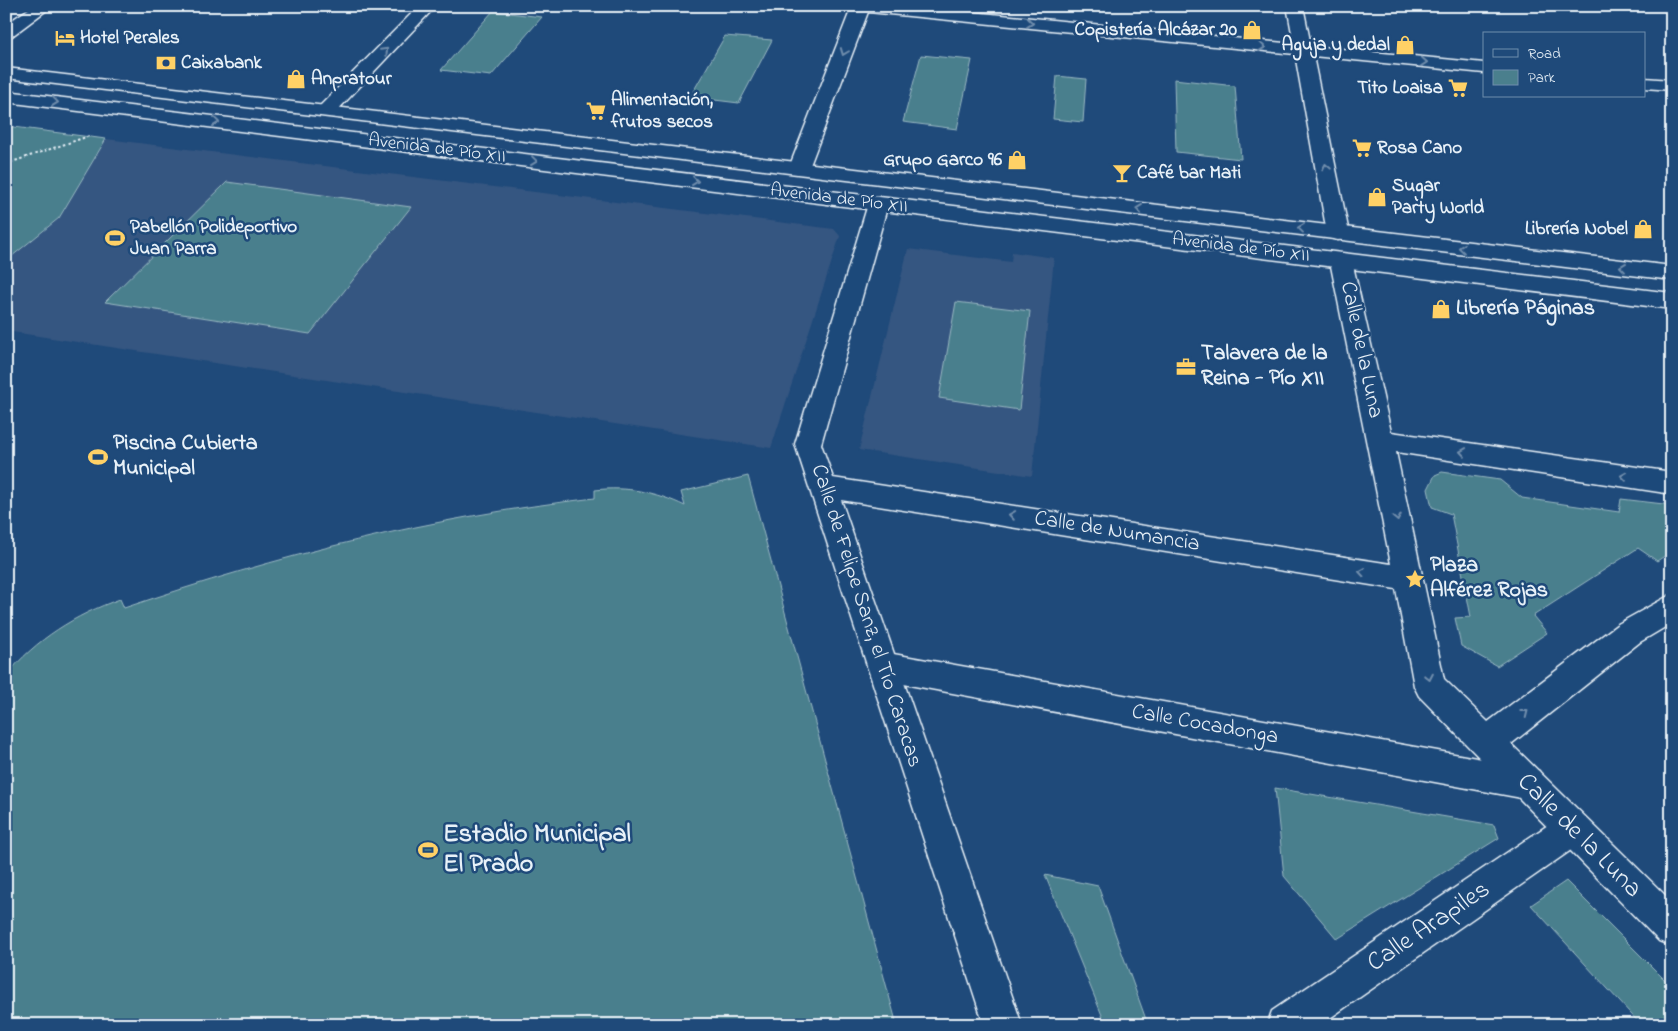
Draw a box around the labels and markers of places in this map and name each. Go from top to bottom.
place label: Copistería Alcázar 20 [1075,17,1238,44]
shop icon: Copistería Alcázar 20 [1241,19,1263,41]
place label: Hotel Perales [80,25,180,52]
hotel icon: Hotel Perales [54,27,76,49]
place label: Aguja y dedal [1281,32,1390,61]
shop icon: Aguja y dedal [1394,34,1416,56]
place label: Caixabank [181,50,263,77]
bank icon: Caixabank [155,52,177,74]
place label: Anpratour [311,66,393,93]
shop icon: Anpratour [285,68,307,90]
place label: Tito Loaisa [1357,75,1443,102]
supermarket icon: Tito Loaisa [1447,77,1469,99]
place label: Alimentación, frutos secos [610,87,713,136]
supermarket icon: Alimentación, frutos secos [585,100,607,122]
place label: Rosa Cano [1377,135,1462,162]
supermarket icon: Rosa Cano [1351,137,1373,159]
place label: Grupo Garco 96 [883,147,1003,174]
shop icon: Grupo Garco 96 [1006,149,1028,171]
place label: Café bar Mati [1137,160,1241,187]
bar icon: Café bar Mati [1111,162,1133,184]
place label: Sugar Party World [1392,173,1484,224]
shop icon: Sugar Party World [1366,186,1388,208]
place label: Pabellón Polideportivo Juan Parra [130,214,297,263]
place label: Librería Nobel [1525,216,1628,243]
shop icon: Librería Nobel [1632,218,1654,240]
sports icon: Pabellón Polideportivo Juan Parra [104,227,126,249]
place label: Librería Páginas [1456,293,1595,326]
shop icon: Librería Páginas [1430,298,1452,320]
place label: Talavera de la Reina - Pío XII [1201,338,1328,395]
office icon: Talavera de la Reina - Pío XII [1175,356,1197,378]
place label: Piscina Cubierta Municipal [113,428,258,485]
sports icon: Piscina Cubierta Municipal [87,446,109,468]
place label: Plaza Alférez Rojas [1430,550,1548,607]
place icon: Plaza Alférez Rojas [1404,568,1426,590]
place label: Estadio Municipal El Prado [443,816,631,884]
sports icon: Estadio Municipal El Prado [417,839,439,861]

